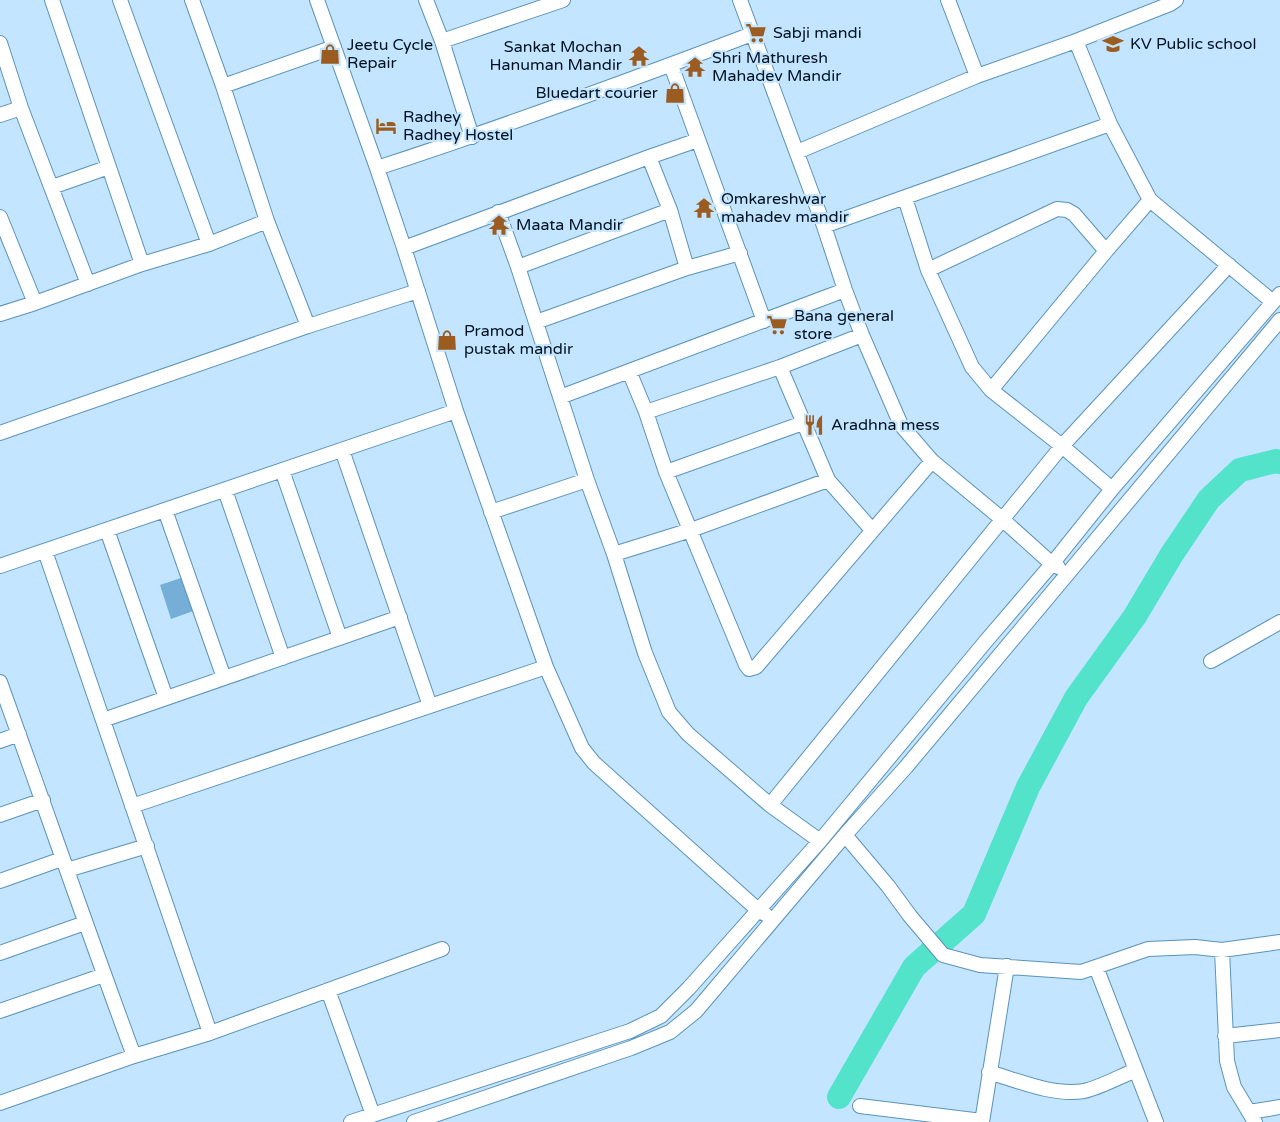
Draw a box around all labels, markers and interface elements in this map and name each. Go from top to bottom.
supermarket icon: Sabji mandi [744,21,768,45]
place label: Sabji mandi [773,23,862,43]
school or university icon: KV Public school [1101,32,1125,56]
place label: KV Public school [1130,34,1257,54]
place label: Jeetu Cycle Repair [347,35,433,73]
place label: Sankat Mochan Hanuman Mandir [490,37,623,75]
shop icon: Jeetu Cycle Repair [318,42,342,66]
temple icon: Sankat Mochan Hanuman Mandir [627,44,651,68]
place label: Shri Mathuresh Mahadev Mandir [712,48,842,86]
temple icon: Shri Mathuresh Mahadev Mandir [683,55,707,79]
shop icon: Bluedart courier [663,81,687,105]
place label: Bluedart courier [536,83,659,103]
place label: Radhey Radhey Hostel [403,107,513,145]
hotel icon: Radhey Radhey Hostel [374,114,398,138]
place label: Omkareshwar mahadev mandir [721,189,850,227]
temple icon: Omkareshwar mahadev mandir [692,196,716,220]
temple icon: Maata Mandir [487,213,511,237]
place label: Maata Mandir [516,215,624,235]
place label: Bana general store [794,306,894,344]
supermarket icon: Bana general store [765,313,789,337]
place label: Pramod pustak mandir [464,321,574,359]
shop icon: Pramod pustak mandir [435,328,459,352]
restaurant icon: Aradhna mess [802,413,826,437]
place label: Aradhna mess [831,415,940,435]

